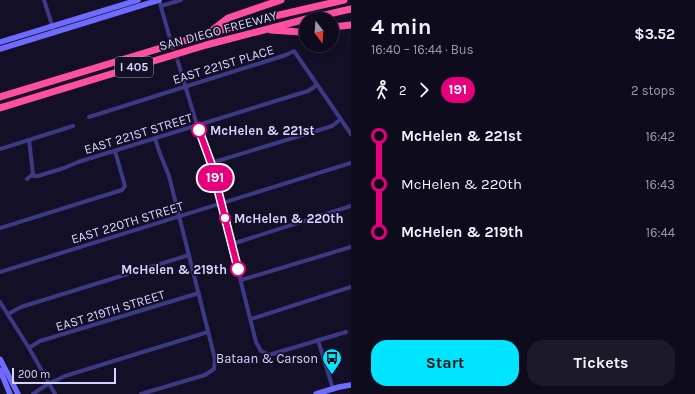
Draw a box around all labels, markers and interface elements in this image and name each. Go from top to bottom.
street label: SAN DIEGO FREEWAY [157,8,279,53]
north arrow [299,12,339,52]
map controls [299,12,339,52]
text: 4 min [371,14,431,40]
text: $3.52 [634,25,675,43]
street label: EAST 221ST PLACE [171,42,276,87]
text: 16:40 – 16:44 · Bus [371,42,474,57]
road number: I 405 [115,57,153,77]
icon: walk [371,79,393,101]
icon: forward [413,79,435,101]
text: 191 [449,81,467,98]
text: 2 [399,83,407,98]
text: 2 stops [631,83,675,98]
street label: EAST 221ST STREET [82,110,195,157]
marker: McHelen & 221st [191,122,207,138]
place label: McHelen & 221st [210,123,315,138]
text: McHelen & 221st [401,127,522,145]
text: 16:42 [645,129,675,144]
line badge: 191 [192,165,238,191]
text: 191 [206,169,224,186]
text: McHelen & 220th [401,175,522,193]
text: 16:43 [645,177,675,192]
street label: EAST 220TH STREET [69,198,186,247]
place label: McHelen & 220th [234,211,344,226]
marker: McHelen & 220th [219,212,231,224]
text: McHelen & 219th [401,223,523,241]
text: 16:44 [646,225,675,240]
marker: McHelen & 219th [230,261,246,277]
place label: McHelen & 219th [121,262,227,277]
street label: EAST 219TH STREET [54,287,167,334]
button: Start [371,340,519,386]
button: Tickets [527,340,675,386]
bus stop icon: Bataan & Carson [321,347,343,375]
place label: Bataan & Carson [216,351,318,366]
scale bar [12,366,116,385]
text: 200 m [18,368,50,381]

